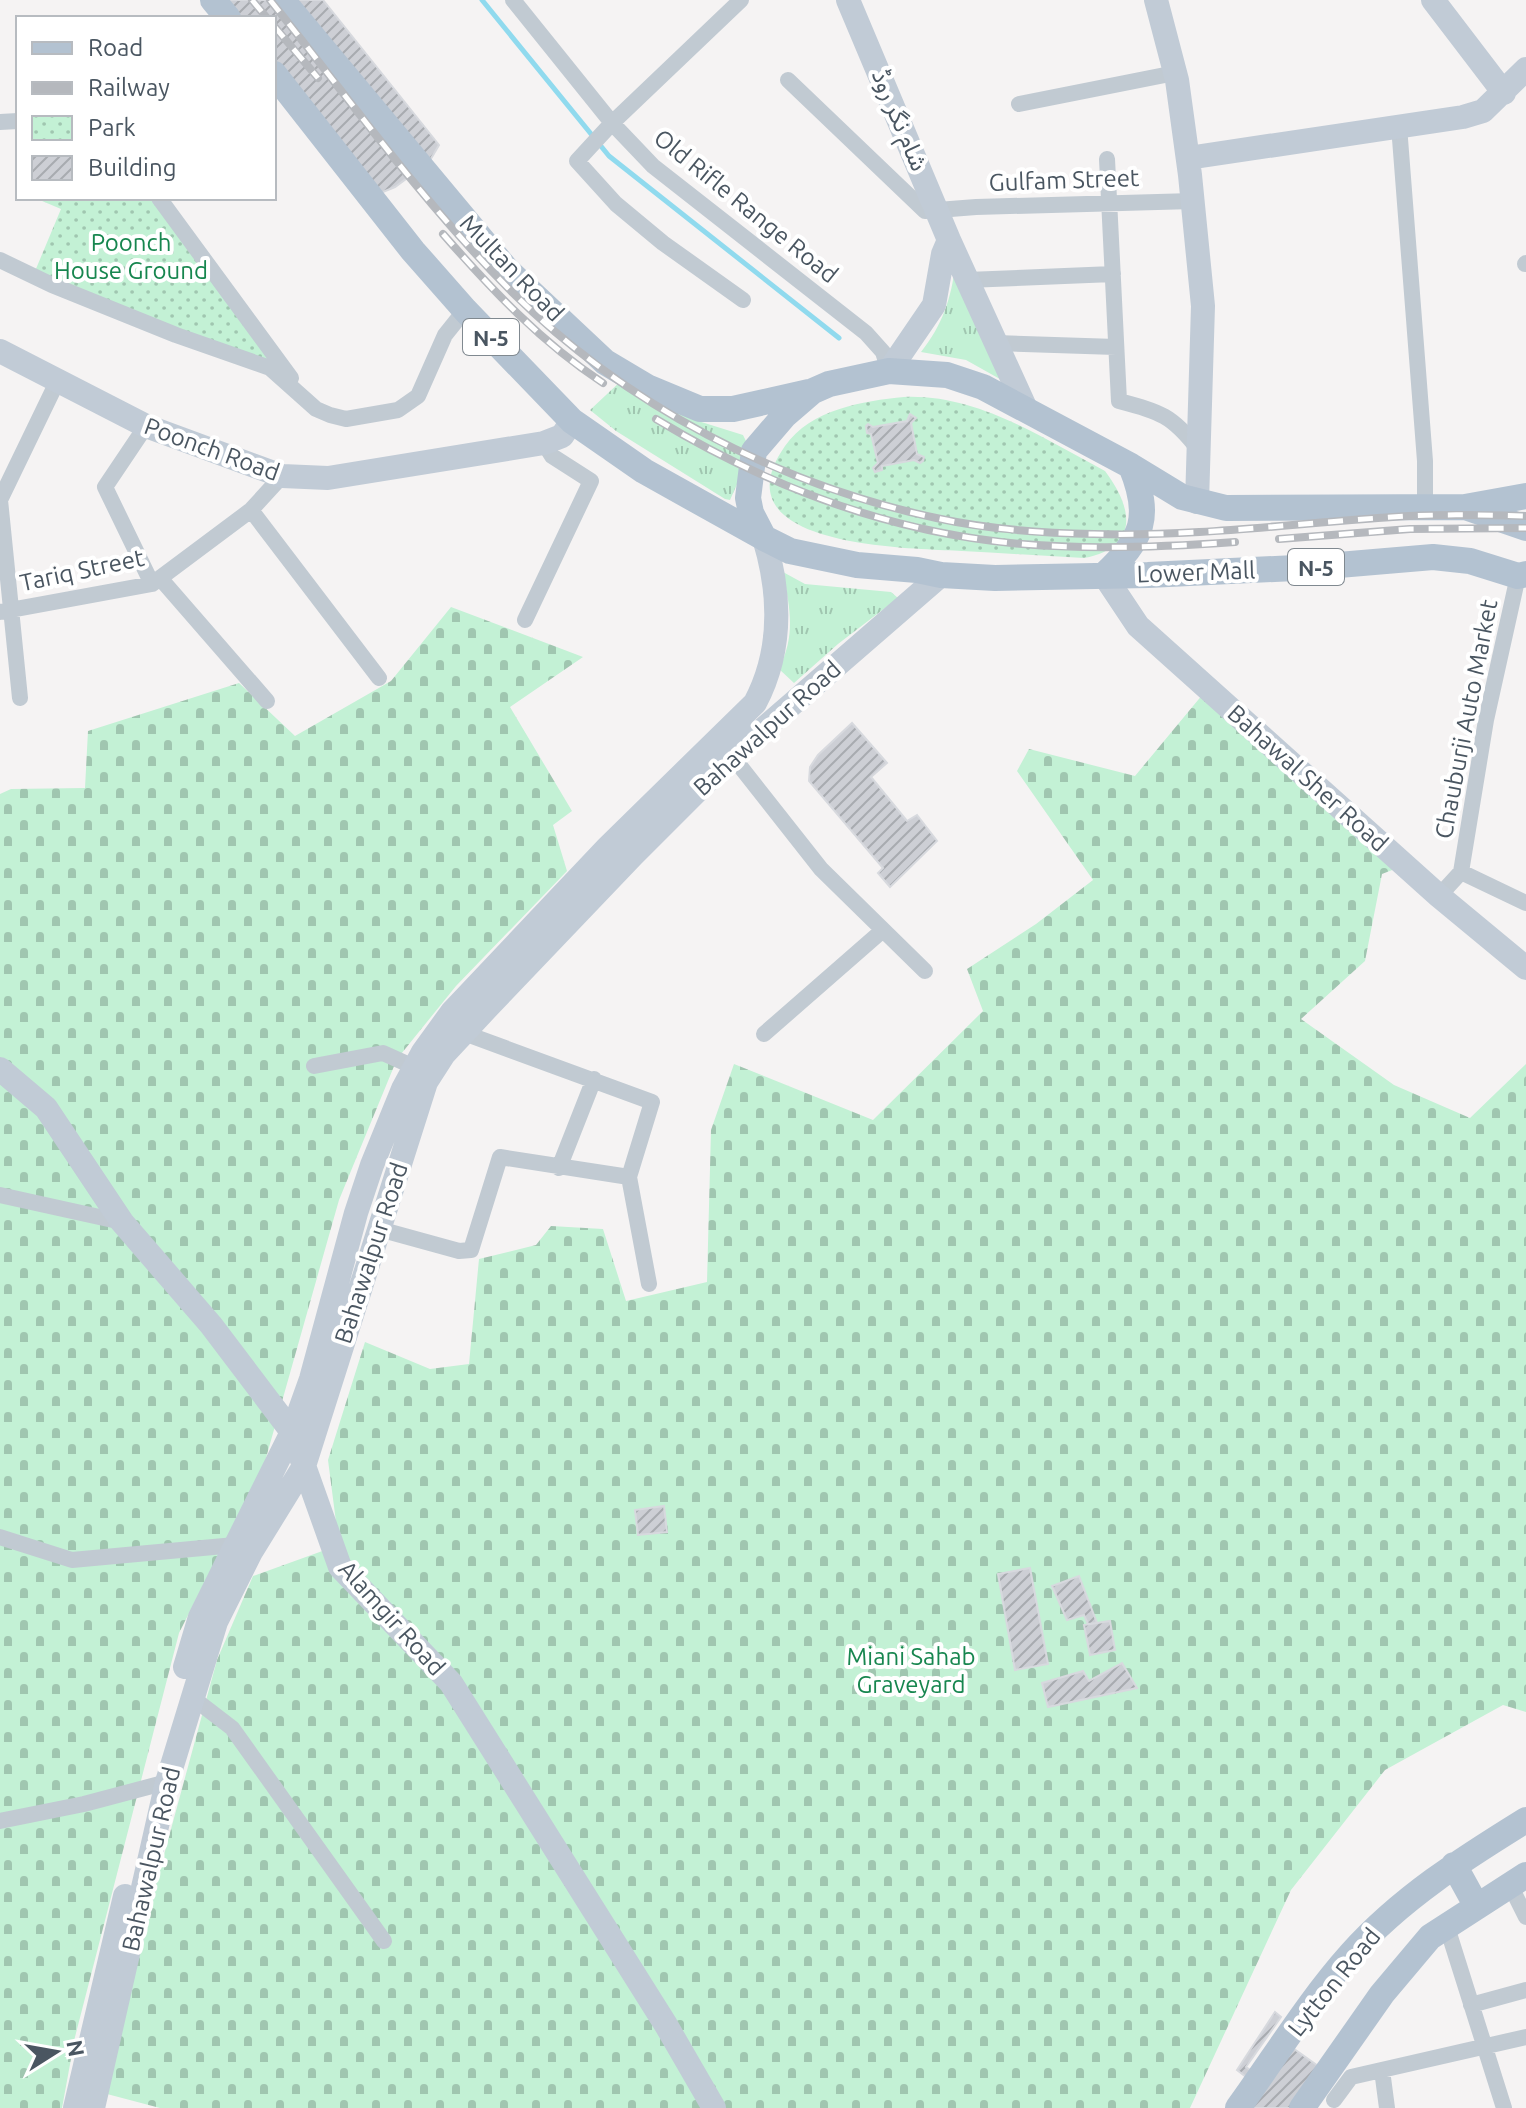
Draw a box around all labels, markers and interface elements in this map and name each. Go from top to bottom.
legend [16,16,276,200]
text: Road [88,34,143,61]
street label: شام نگر روڈ [862,65,933,177]
text: Railway [88,74,170,101]
text: Park [88,114,136,141]
street label: Old Rifle Range Road [649,124,843,288]
text: Building [88,154,176,181]
street label: Gulfam Street [988,164,1140,196]
street label: Multan Road [455,209,569,327]
park label: Poonch House Ground [54,229,208,284]
road number: N-5 [463,319,519,355]
street label: Poonch Road [141,412,283,486]
street label: Tariq Street [17,544,147,596]
road number: N-5 [1288,549,1344,585]
street label: Lower Mall [1136,556,1256,588]
street label: Chauburji Auto Market [1430,596,1503,841]
street label: Bahawalpur Road [688,655,846,801]
street label: Bahawal Sher Road [1223,699,1393,857]
street label: Bahawalpur Road [329,1159,413,1347]
street label: Alamgir Road [334,1555,450,1681]
park label: Miani Sahab Graveyard [846,1643,976,1698]
street label: Bahawalpur Road [117,1764,185,1954]
street label: Lytton Road [1282,1923,1386,2041]
north arrow [16,2012,96,2092]
text: N [62,2038,90,2059]

